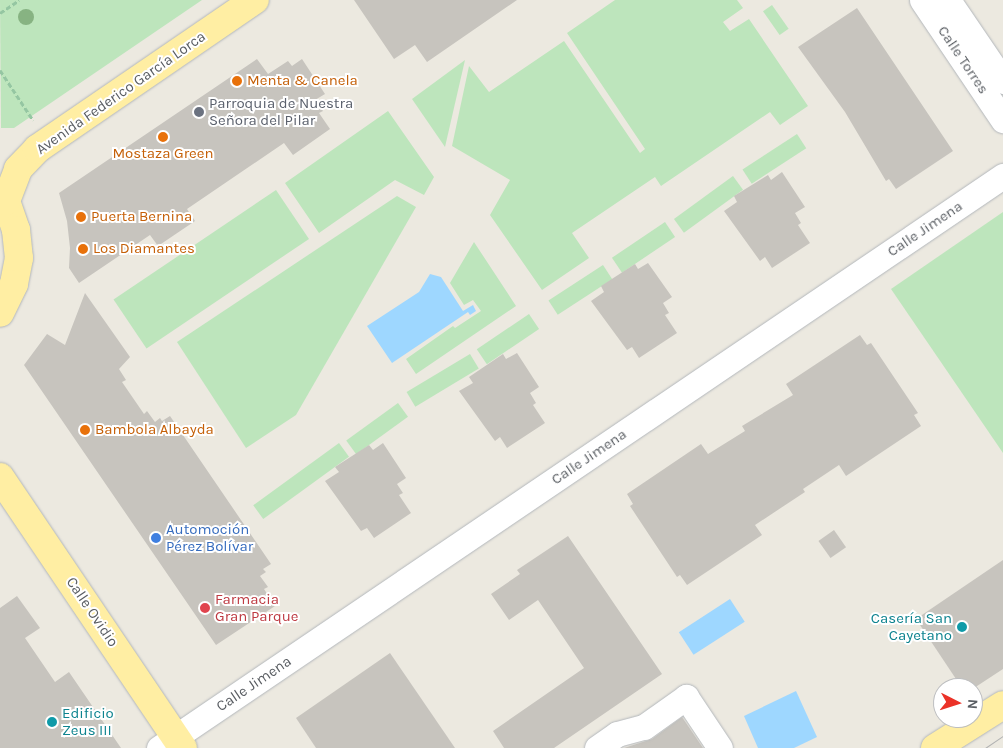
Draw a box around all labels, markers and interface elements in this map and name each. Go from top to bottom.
street label: Calle Torres [934,23,992,97]
street label: Avenida Federico García Lorca [33,27,209,159]
place label: Menta & Canela [247,72,358,90]
marker: Menta & Canela [231,75,243,87]
place label: Parroquia de Nuestra Señora del Pilar [209,94,353,129]
marker: Parroquia de Nuestra Señora del Pilar [193,106,205,118]
marker: Mostaza Green [157,131,169,143]
place label: Mostaza Green [112,145,214,163]
street label: Calle Jimena [884,197,966,261]
place label: Puerta Bernina [91,208,192,226]
marker: Puerta Bernina [75,211,87,223]
place label: Los Diamantes [93,240,195,258]
marker: Los Diamantes [77,243,89,255]
place label: Bambola Albayda [95,421,214,439]
marker: Bambola Albayda [79,424,91,436]
street label: Calle Jimena [548,425,630,489]
place label: Automoción Pérez Bolívar [166,520,253,555]
marker: Automoción Pérez Bolívar [150,532,162,544]
street label: Calle Ovidio [62,574,122,650]
place label: Farmacia Gran Parque [215,590,298,625]
marker: Farmacia Gran Parque [199,602,211,614]
place label: Casería San Cayetano [871,609,952,644]
marker: Casería San Cayetano [956,621,968,633]
street label: Calle Jimena [213,652,295,716]
north arrow [933,678,983,728]
text: N [964,699,981,710]
place label: Edificio Zeus III [62,704,114,739]
marker: Edificio Zeus III [46,716,58,728]

